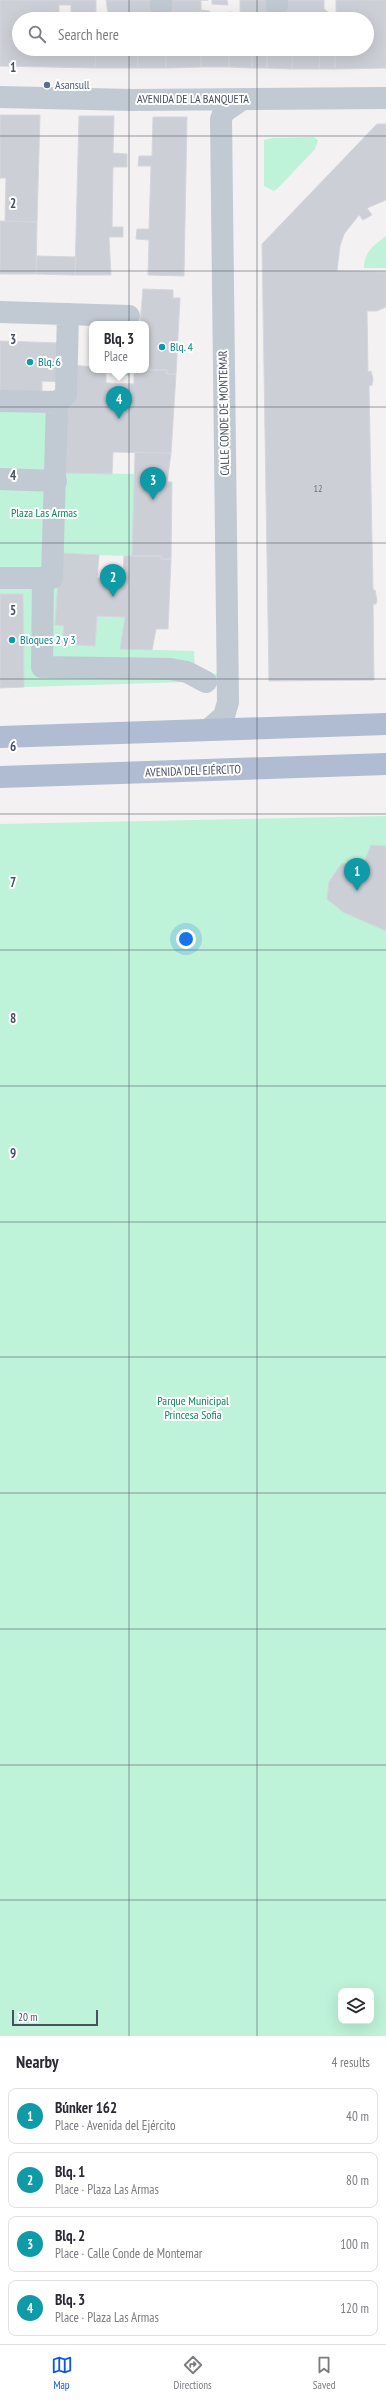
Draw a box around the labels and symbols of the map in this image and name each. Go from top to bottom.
text: 1 [10,59,16,76]
place label: Asansull [55,77,90,92]
marker: Asansull [42,80,52,90]
street label: AVENIDA DE LA BANQUETA [137,91,249,106]
text: 2 [10,195,16,212]
text: 3 [10,331,16,348]
place label: Blq. 4 [170,339,194,354]
marker: Blq. 4 [157,342,167,352]
street label: CALLE CONDE DE MONTEMAR [215,350,232,476]
place label: Blq. 6 [38,354,61,369]
marker: Blq. 6 [25,357,35,367]
pin: 4 [106,386,132,419]
text: 4 [10,467,17,484]
pin: 3 [140,467,166,500]
house number: 12 [314,482,323,495]
park label: Plaza Las Armas [11,505,77,520]
pin: 2 [100,564,126,597]
text: 5 [10,602,16,619]
place label: Bloques 2 y 3 [20,632,76,647]
marker: Bloques 2 y 3 [7,635,17,645]
text: 6 [10,738,16,755]
street label: AVENIDA DEL EJÉRCITO [145,761,242,780]
pin: 1 [344,858,370,891]
text: 7 [10,874,16,891]
your location [176,929,196,949]
text: 8 [10,1010,16,1027]
text: 9 [10,1145,16,1162]
park label: Parque Municipal Princesa Sofia [157,1393,229,1422]
scale bar [12,2008,98,2027]

